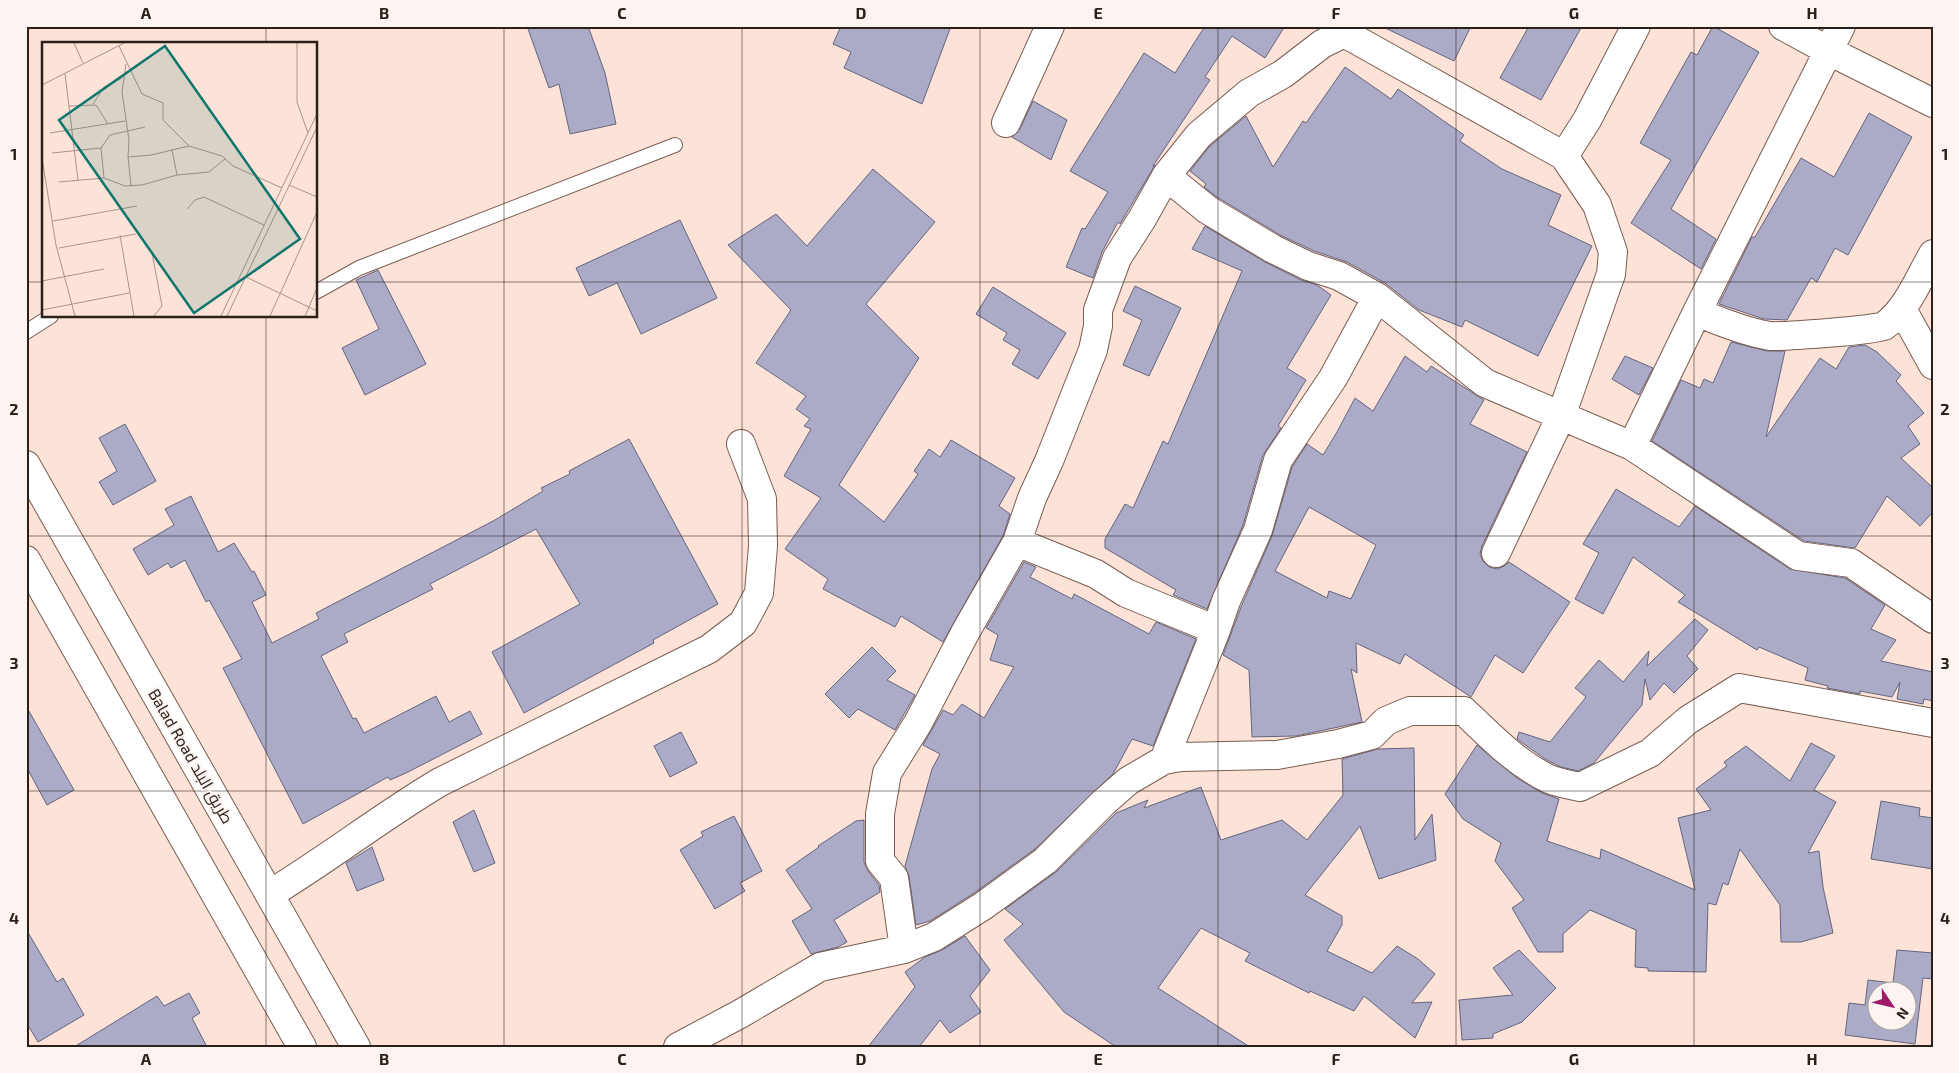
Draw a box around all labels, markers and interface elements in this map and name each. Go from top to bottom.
text: A [141,3,152,22]
text: B [379,3,389,22]
text: C [617,3,627,22]
text: D [856,3,867,22]
text: E [1093,3,1103,22]
text: F [1332,3,1341,22]
text: G [1569,3,1579,22]
text: H [1806,3,1818,22]
inset map [42,42,318,318]
text: 1 [11,144,17,163]
text: 1 [1942,144,1948,163]
text: 2 [9,399,19,418]
text: 2 [1940,399,1950,418]
text: 3 [9,653,19,672]
text: 3 [1940,653,1950,672]
street label: Balad Road طريق البلد [143,685,238,828]
text: 4 [9,908,19,927]
text: 4 [1940,908,1950,927]
north arrow [1866,980,1916,1030]
text: N [1893,1005,1913,1023]
text: A [141,1049,152,1068]
text: B [379,1049,389,1068]
text: C [617,1049,627,1068]
text: D [856,1049,867,1068]
text: E [1093,1049,1103,1068]
text: F [1332,1049,1341,1068]
text: G [1569,1049,1579,1068]
text: H [1806,1049,1818,1068]

